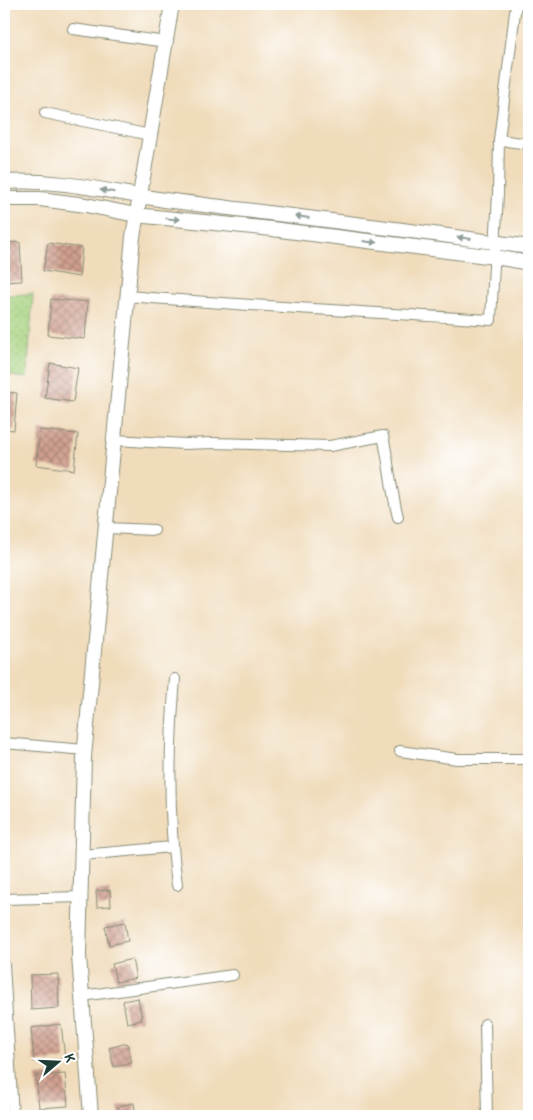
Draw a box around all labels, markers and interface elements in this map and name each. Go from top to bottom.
one-way arrow [98,187,114,195]
one-way arrow [294,213,310,221]
one-way arrow [166,215,182,223]
one-way arrow [455,234,471,242]
one-way arrow [362,238,378,246]
north arrow [32,1038,82,1088]
text: K [61,1051,81,1065]

